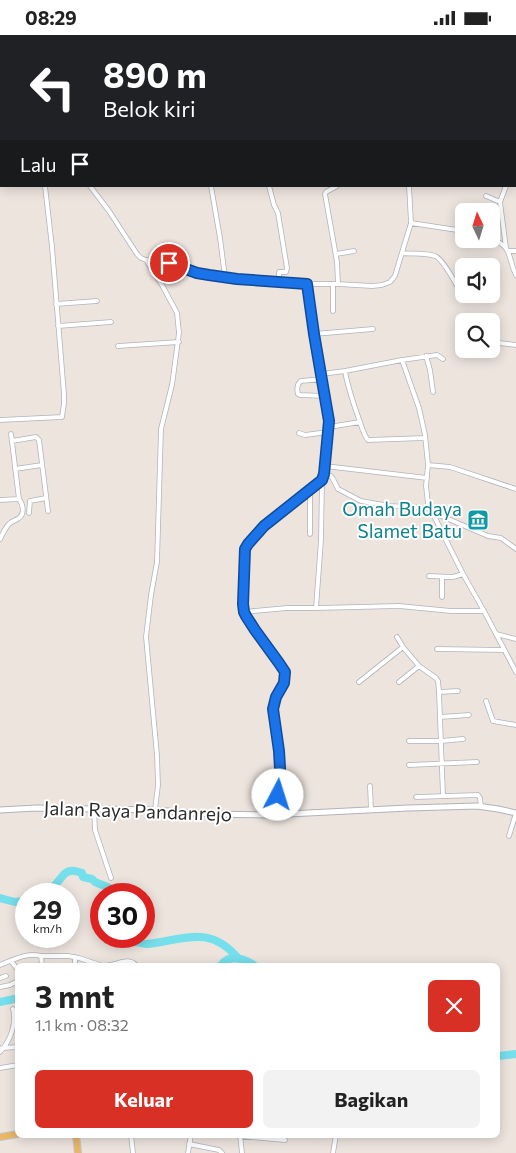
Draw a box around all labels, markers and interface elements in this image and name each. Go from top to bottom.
text: 08:29 [25,6,77,29]
text: 890 m [103,52,207,95]
icon: left [20,55,85,120]
text: Belok kiri [103,95,196,122]
icon: arrive [66,150,94,178]
text: Lalu [20,153,56,176]
north arrow [455,203,500,247]
map controls [455,203,500,358]
pin [148,242,190,284]
icon: arrive [155,249,183,277]
button: sound [455,258,500,303]
button: search [455,313,500,358]
place label: Omah Budaya Slamet Batu [342,497,462,542]
museum icon: Omah Budaya Slamet Batu [466,508,490,532]
position arrow [251,768,303,820]
street label: Jalan Raya Pandanrejo [43,796,233,825]
speed limit sign: 30 [90,883,155,948]
text: 29 [33,894,62,924]
text: km/h [33,921,62,935]
text: 3 mnt [35,977,114,1014]
button: close [428,980,480,1032]
text: 1.1 km · 08:32 [35,1015,129,1034]
button: Keluar [35,1070,253,1128]
button: Bagikan [263,1070,480,1128]

